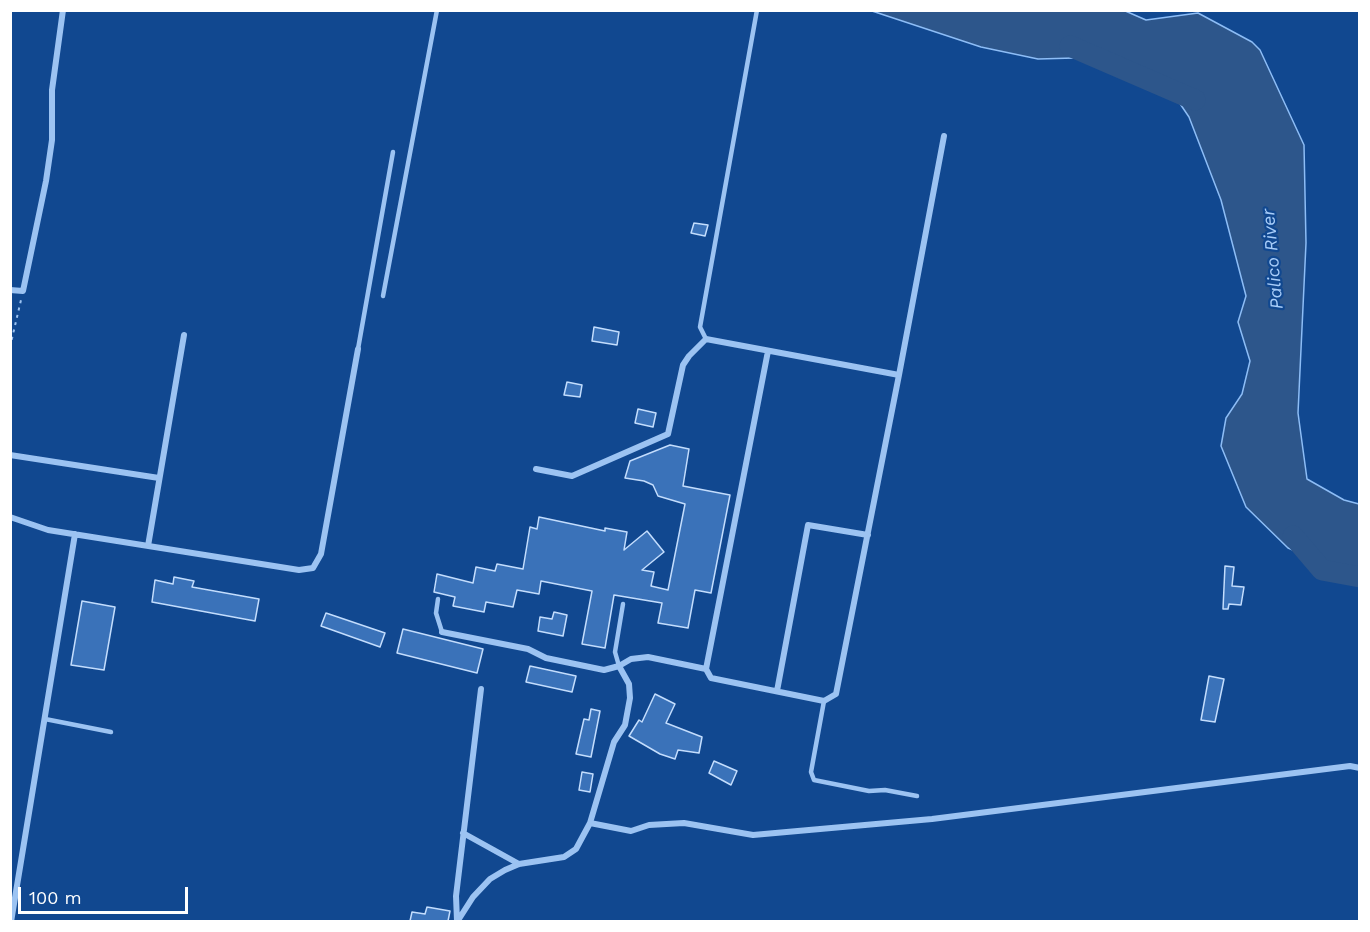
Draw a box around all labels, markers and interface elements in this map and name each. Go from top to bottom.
water label: Palico River [1258,208,1288,310]
scale bar [21,875,190,913]
text: 100 m [29,887,82,908]

